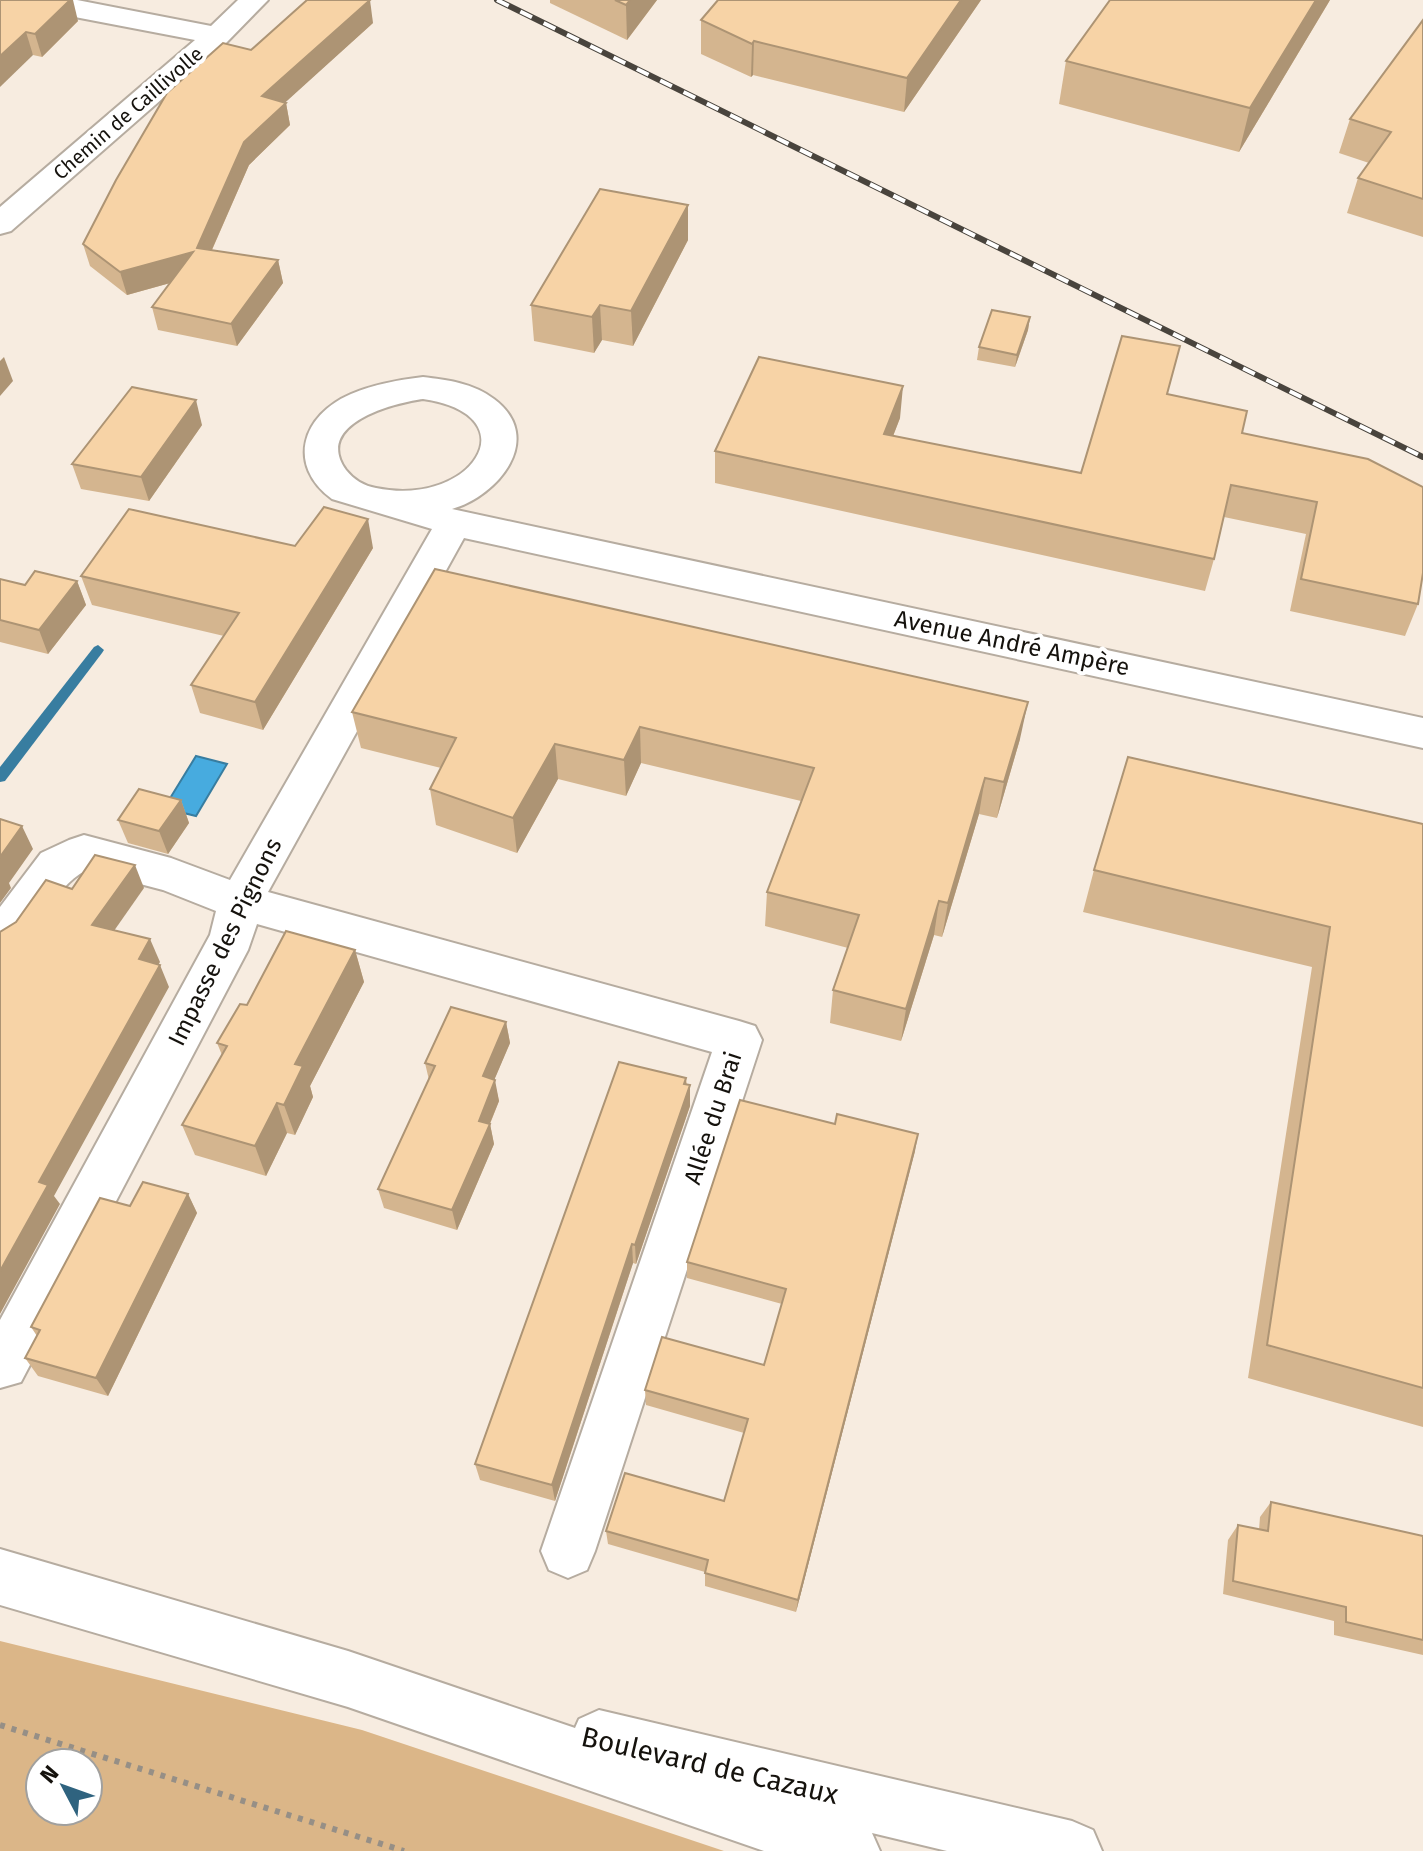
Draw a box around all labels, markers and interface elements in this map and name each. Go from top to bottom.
street label: Chemin de Caillivolle [48,41,208,185]
street label: Avenue André Ampère [892,604,1132,682]
street label: Impasse des Pignons [163,834,287,1050]
street label: Allée du Brai [678,1048,748,1188]
street label: Boulevard de Cazaux [578,1720,842,1811]
north arrow [24,1747,104,1827]
text: N [34,1760,64,1789]

